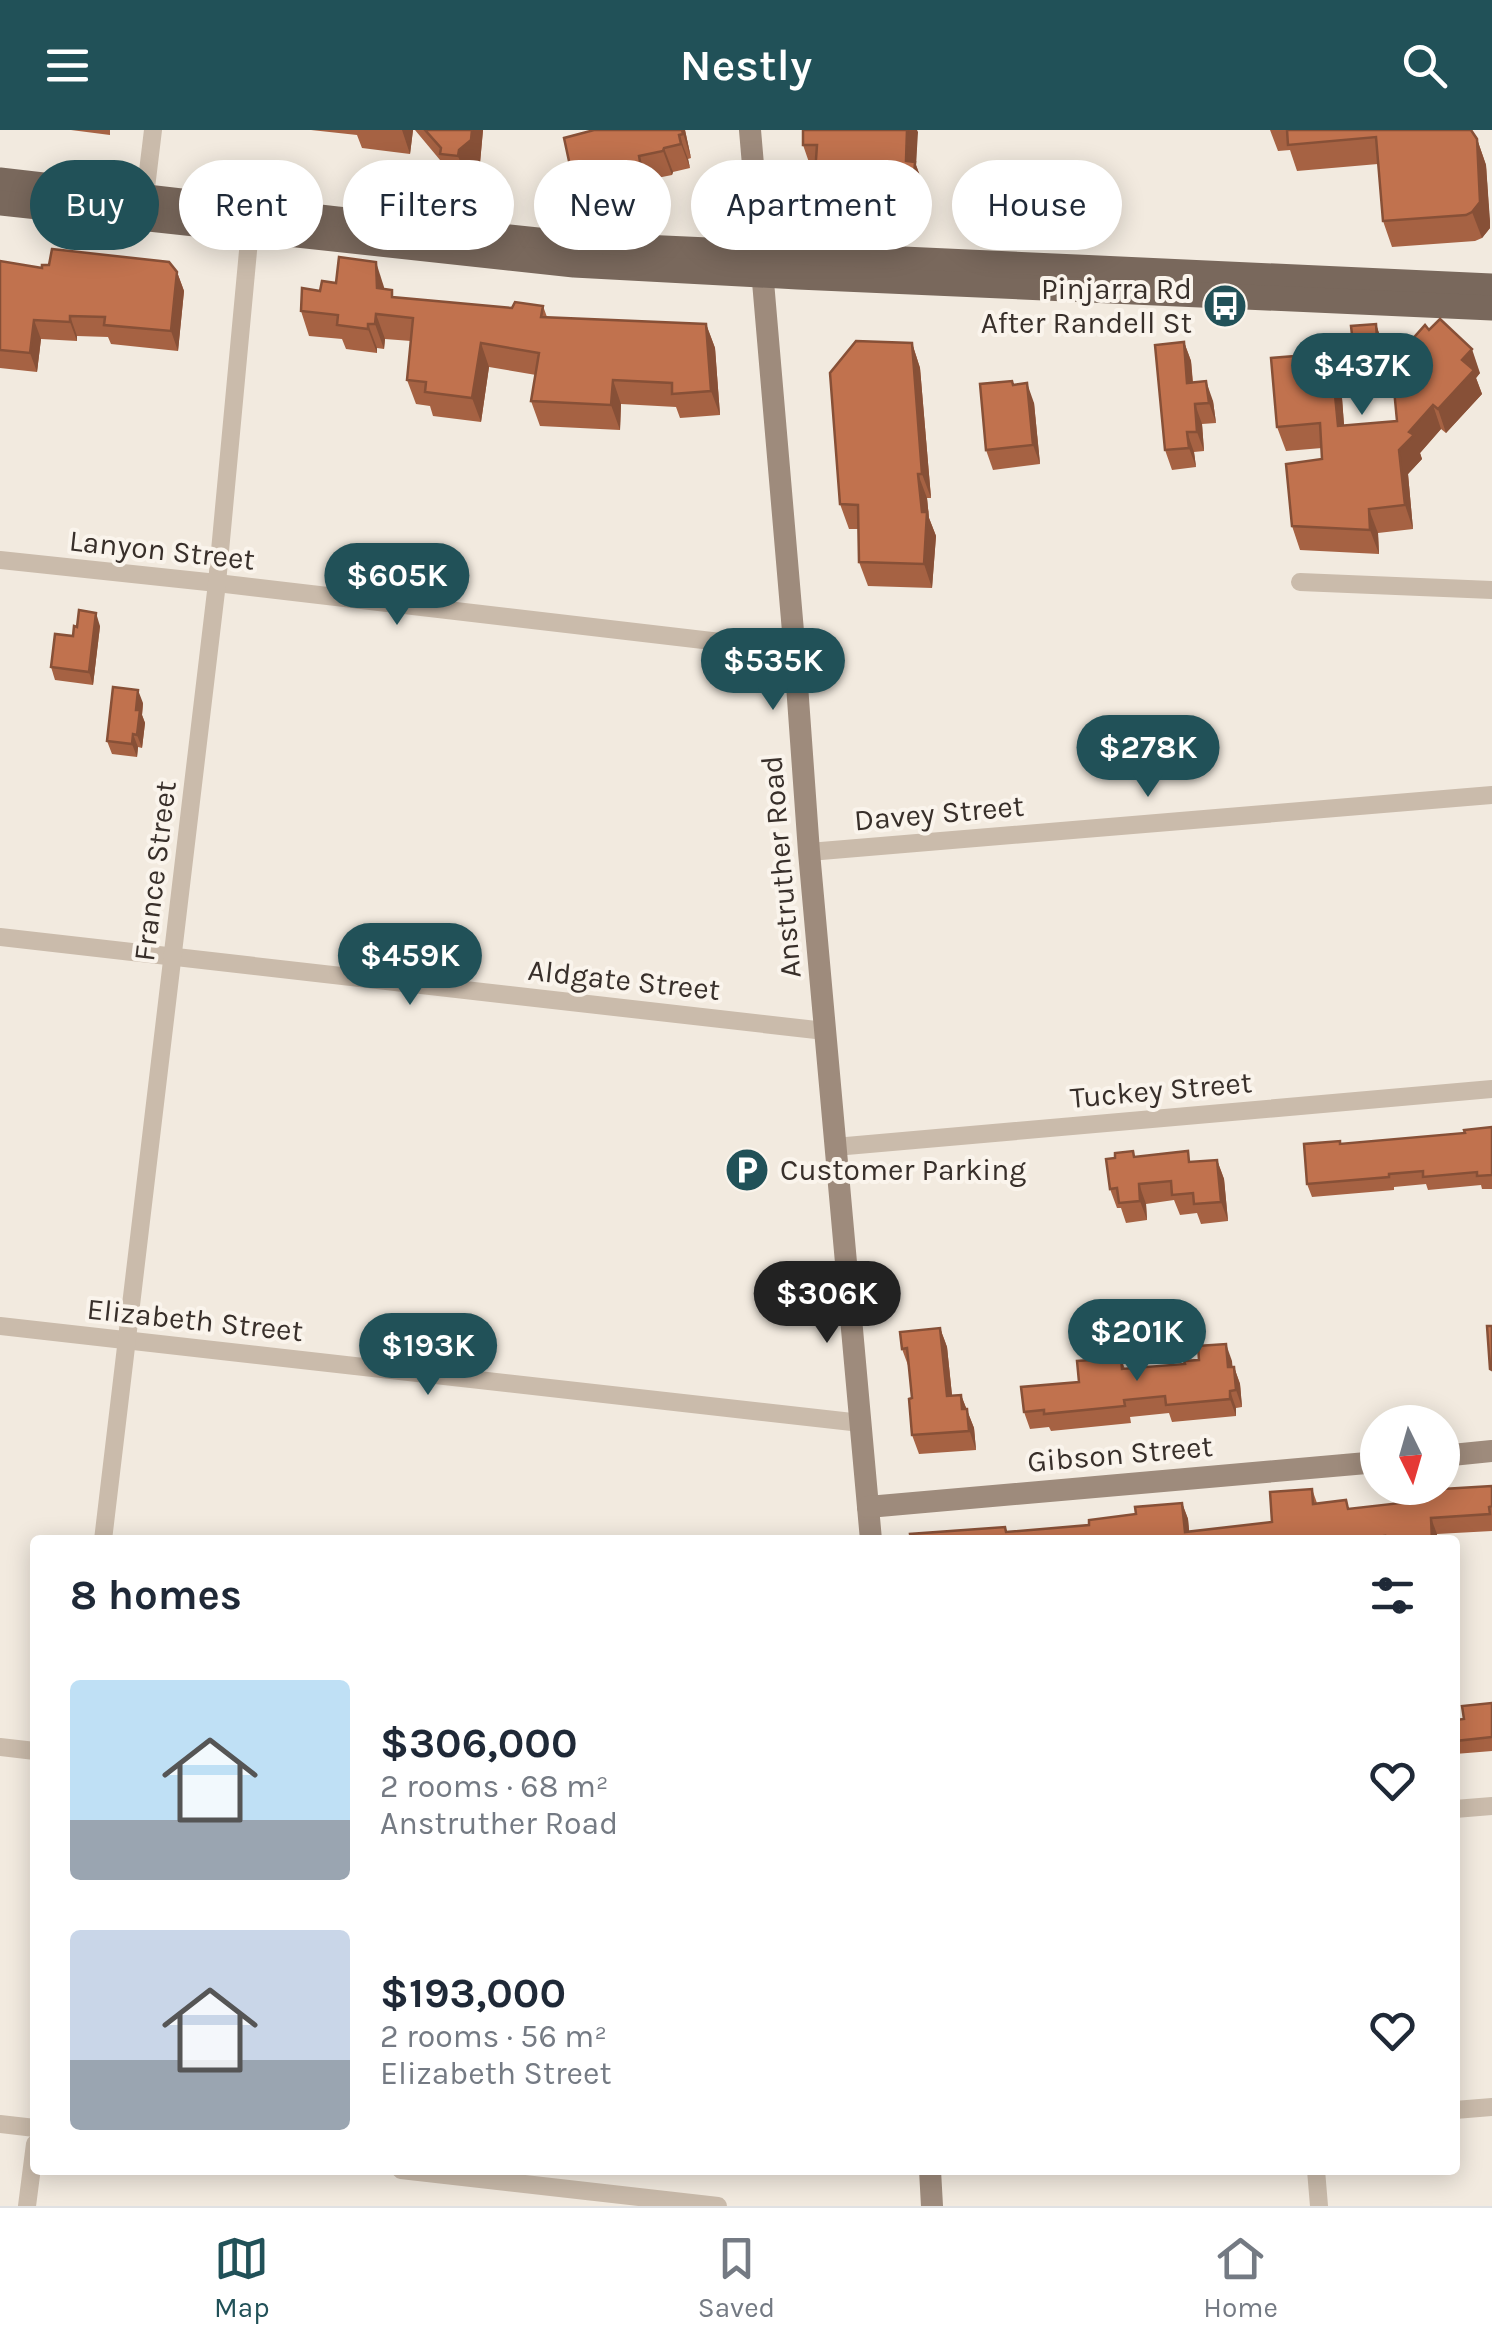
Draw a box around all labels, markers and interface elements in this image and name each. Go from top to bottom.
icon: menu [40,38,95,93]
icon: search [1397,38,1452,93]
text: Nestly [680,39,812,91]
chip: Buy [30,160,159,250]
chip: Rent [179,160,323,250]
chip: Filters [343,160,514,250]
chip: New [534,160,671,250]
chip: Apartment [691,160,932,250]
chip: House [952,160,1122,250]
place label: Pinjarra Rd After Randell St [981,271,1192,341]
bus stop icon: Pinjarra Rd After Randell St [1202,283,1248,329]
pin: $437K [1292,333,1432,418]
text: $437K [1313,347,1411,384]
street label: Lanyon Street [67,522,257,578]
pin: $605K [327,543,467,628]
text: $605K [346,557,448,594]
pin: $535K [703,628,843,713]
text: $535K [723,642,823,679]
pin: $278K [1078,715,1218,800]
text: $278K [1099,729,1197,766]
street label: Anstruther Road [753,754,809,980]
street label: France Street [126,779,184,963]
street label: Davey Street [853,788,1025,838]
pin: $459K [340,923,480,1008]
text: $459K [360,937,460,974]
street label: Aldgate Street [526,952,722,1008]
street label: Tuckey Street [1069,1064,1253,1116]
parking icon: Customer Parking [724,1147,770,1193]
place label: Customer Parking [780,1152,1026,1188]
pin: $306K [757,1261,897,1346]
text: $306K [776,1275,878,1312]
street label: Elizabeth Street [85,1291,305,1349]
pin: $201K [1067,1299,1207,1384]
pin: $193K [358,1313,498,1398]
text: $201K [1090,1313,1184,1350]
text: $193K [381,1327,475,1364]
north arrow [1360,1405,1460,1505]
map controls [1360,1405,1460,1505]
street label: Gibson Street [1026,1428,1214,1480]
icon: filters [1365,1568,1420,1623]
text: 8 homes [70,1570,242,1620]
text: $306,000 [380,1718,577,1768]
icon: home [150,1720,270,1840]
icon: heart [1365,1753,1420,1808]
text: 2 rooms · 68 m² [380,1768,609,1805]
text: Anstruther Road [380,1805,618,1842]
text: $193,000 [380,1968,566,2018]
icon: home [150,1970,270,2090]
icon: heart [1365,2003,1420,2058]
text: 2 rooms · 56 m² [380,2018,607,2055]
text: Elizabeth Street [380,2055,611,2092]
tab: Map [214,2231,270,2324]
tab: Saved [698,2231,775,2324]
tab: Home [1203,2231,1278,2324]

